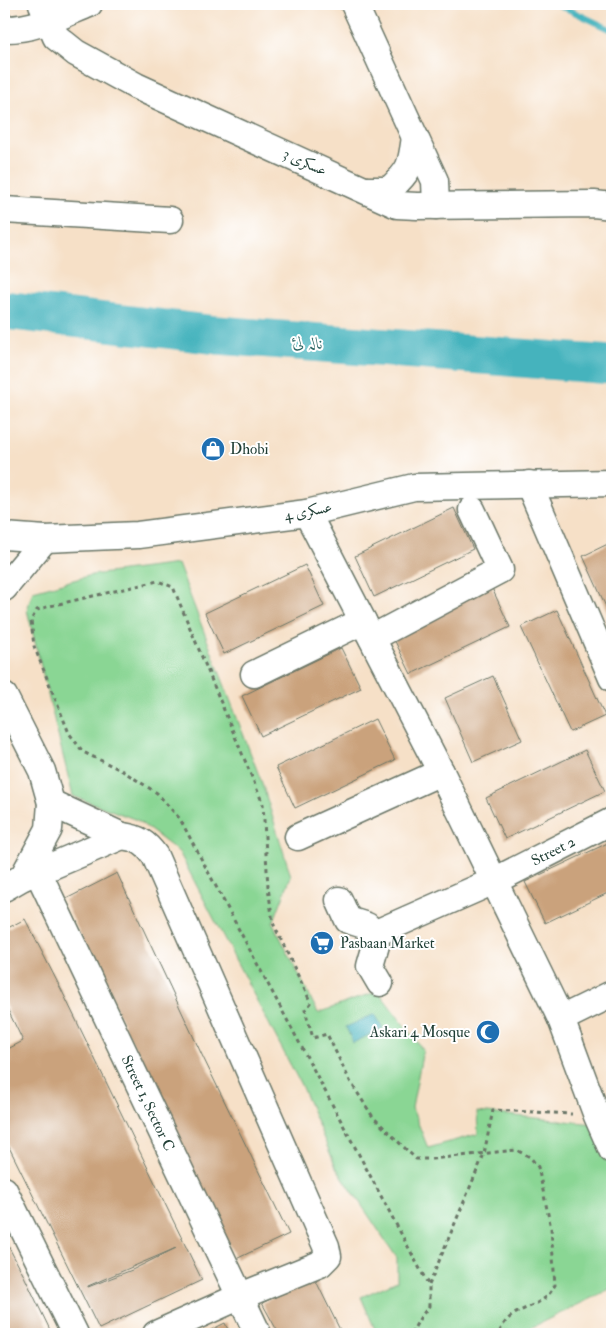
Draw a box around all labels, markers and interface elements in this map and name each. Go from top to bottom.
street label: عسکری 3 [280,144,330,180]
water label: نالہ لئ [290,332,324,354]
shop icon: Dhobi [200,436,226,462]
place label: Dhobi [230,440,269,459]
street label: عسکری 4 [283,498,334,525]
street label: Street 2 [528,832,579,870]
supermarket icon: Pasbaan Market [309,930,335,956]
place label: Pasbaan Market [340,934,435,953]
mosque icon: Askari 4 Mosque [475,1019,501,1045]
place label: Askari 4 Mosque [369,1023,470,1042]
street label: Street 1, Sector C [117,1052,179,1154]

